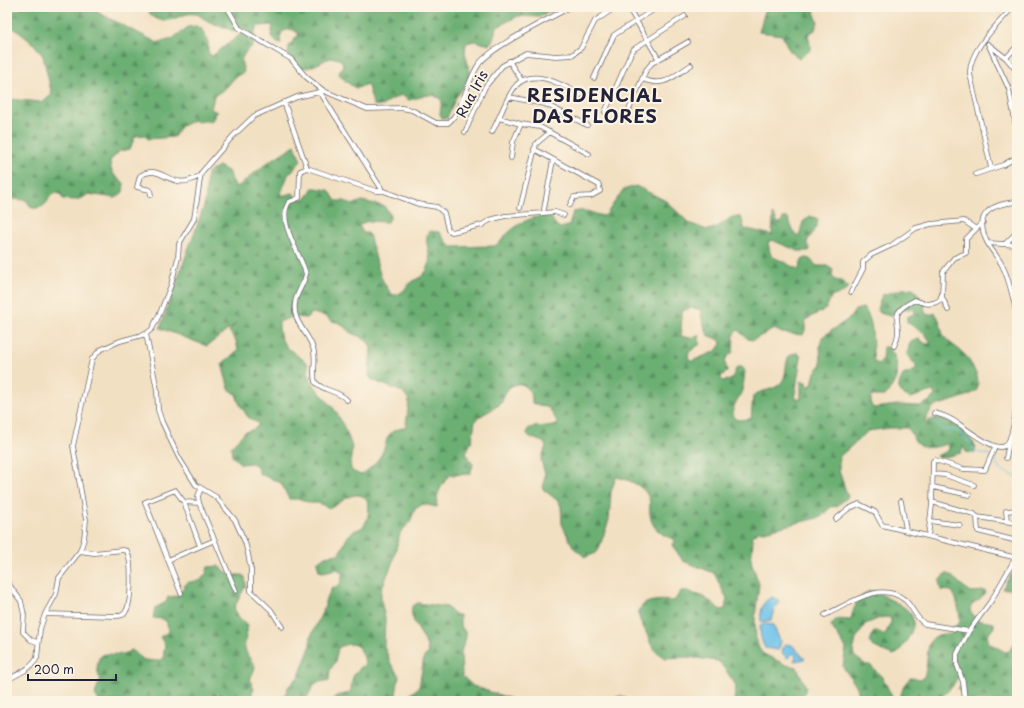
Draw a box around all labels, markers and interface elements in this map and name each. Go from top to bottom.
street label: Rua Iris [450,66,493,121]
district label: RESIDENCIAL DAS FLORES [527,81,663,129]
scale bar [28,656,116,682]
text: 200 m [34,660,74,678]

